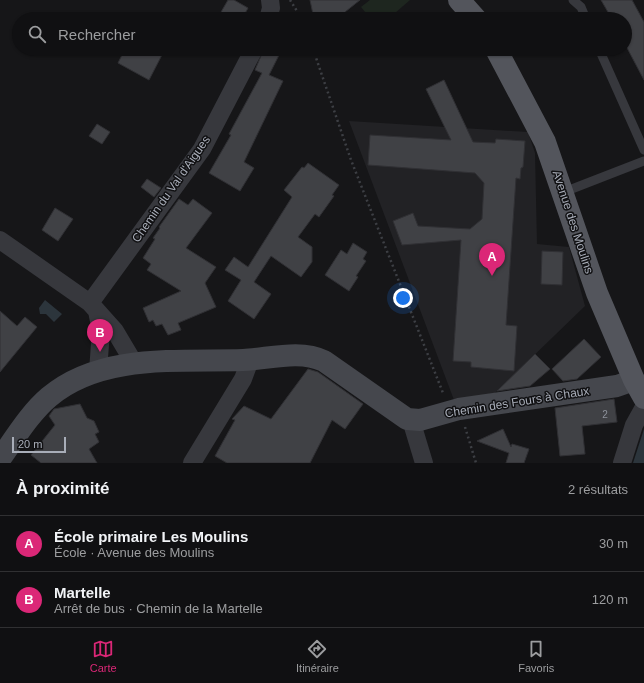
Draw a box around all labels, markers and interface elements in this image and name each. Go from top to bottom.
search box [12,12,632,56]
icon: search [26,23,48,45]
text: Rechercher [58,26,136,43]
street label: Chemin du Val d'Aigues [129,133,213,245]
street label: Avenue des Moulins [550,169,596,275]
pin: A [479,243,505,276]
your location [393,288,413,308]
pin: B [87,319,113,352]
street label: Chemin des Fours à Chaux [444,384,590,420]
house number: 2 [602,409,608,420]
scale bar [12,435,66,454]
text: 20 m [18,438,42,450]
text: À proximité [16,479,110,498]
text: 2 résultats [568,482,628,497]
text: École primaire Les Moulins [54,528,248,545]
text: A [24,536,34,551]
text: 30 m [599,536,628,551]
text: École · Avenue des Moulins [54,545,214,560]
text: Martelle [54,584,111,601]
text: B [24,592,34,607]
text: 120 m [592,592,628,607]
text: Arrêt de bus · Chemin de la Martelle [54,601,263,616]
tab: Carte [90,638,117,674]
tab: Itinéraire [296,638,339,674]
tab: Favoris [518,638,554,674]

